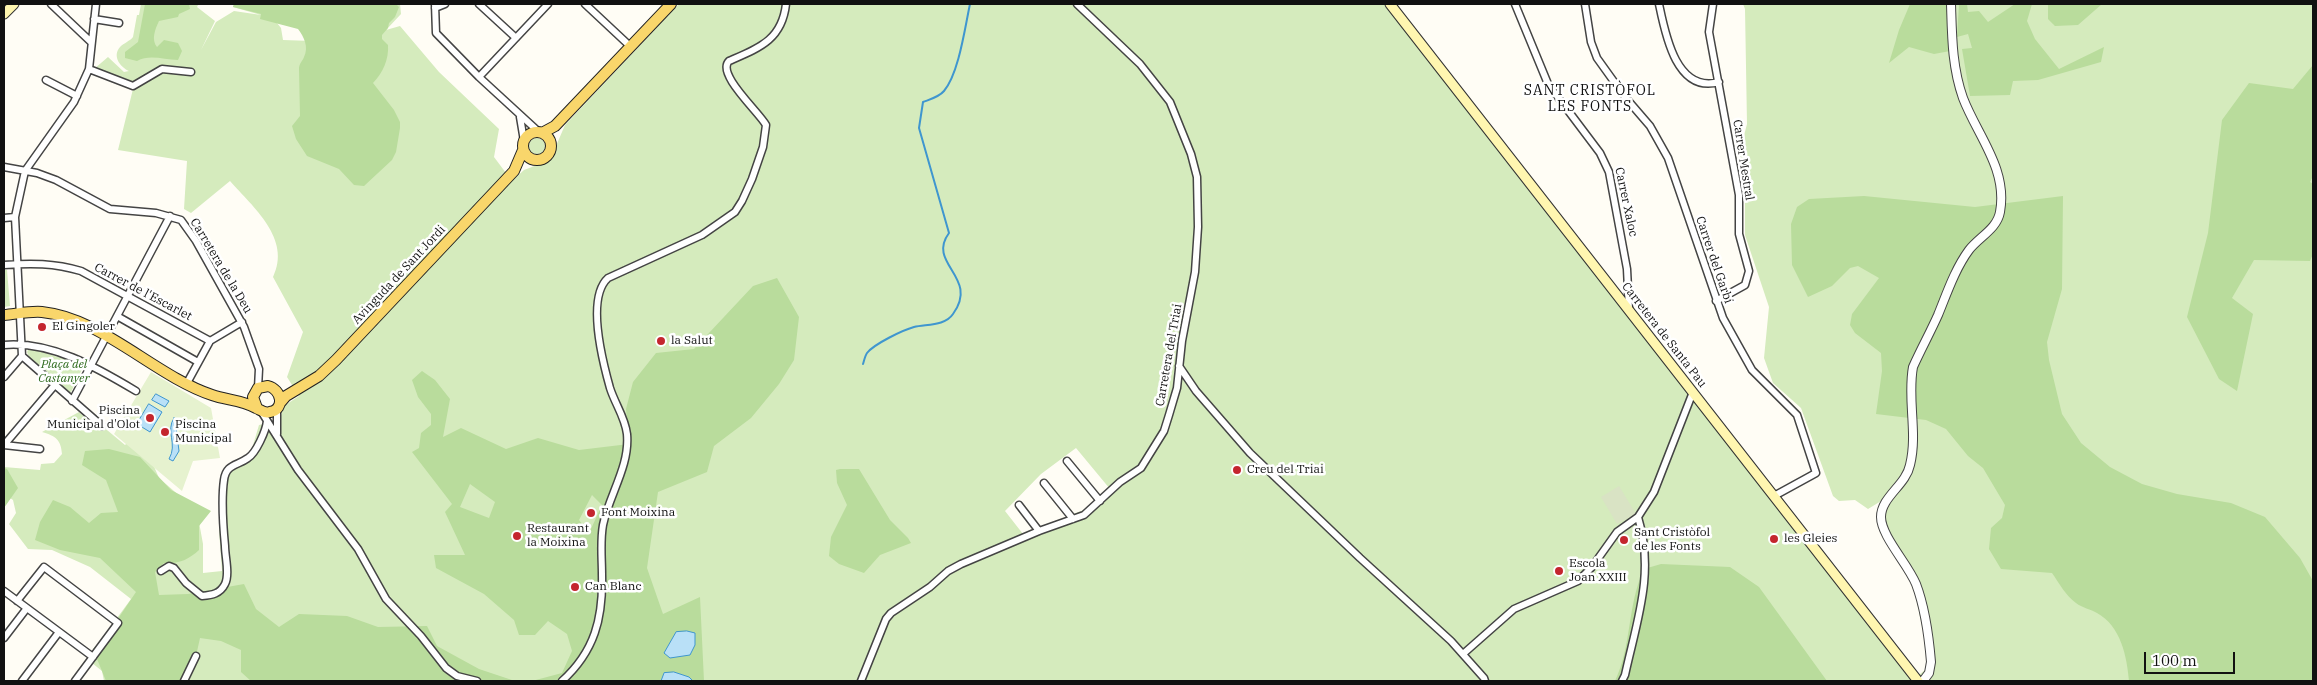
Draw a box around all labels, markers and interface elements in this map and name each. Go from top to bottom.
district label: SANT CRISTÒFOL LES FONTS [1522,83,1658,115]
street label: Carrer Mestral [1729,118,1757,202]
street label: Carrer Xaloc [1612,166,1640,238]
street label: Carrer del Garbí [1692,215,1736,305]
street label: Carretera de la Deu [187,216,255,316]
street label: Avinguda de Sant Jordi [350,223,448,327]
street label: Carrer de l'Escarlet [92,260,194,324]
street label: Carretera de Santa Pau [1619,280,1709,390]
street label: Carretera del Triai [1153,303,1185,407]
place label: El Gingoler [52,320,115,334]
marker: El Gingoler [36,321,48,333]
place label: la Salut [671,334,713,348]
marker: la Salut [655,335,667,347]
park label: Plaça del Castanyer [38,358,90,386]
place label: Piscina Municipal d'Olot [47,404,140,432]
marker: Piscina Municipal d'Olot [144,412,156,424]
place label: Piscina Municipal [175,418,232,446]
marker: Piscina Municipal [159,426,171,438]
place label: Creu del Triai [1247,463,1324,477]
marker: Creu del Triai [1231,464,1243,476]
place label: Font Moixina [601,506,675,520]
marker: Font Moixina [585,507,597,519]
place label: Restaurant la Moixina [527,522,589,550]
place label: Sant Cristòfol de les Fonts [1634,526,1710,554]
marker: Restaurant la Moixina [511,530,523,542]
place label: les Gleies [1784,532,1837,546]
marker: les Gleies [1768,533,1780,545]
marker: Sant Cristòfol de les Fonts [1618,534,1630,546]
place label: Escola Joan XXIII [1569,557,1627,585]
marker: Escola Joan XXIII [1553,565,1565,577]
place label: Can Blanc [585,580,642,594]
marker: Can Blanc [569,581,581,593]
scale bar [2147,642,2238,674]
text: 100 m [2152,651,2197,670]

